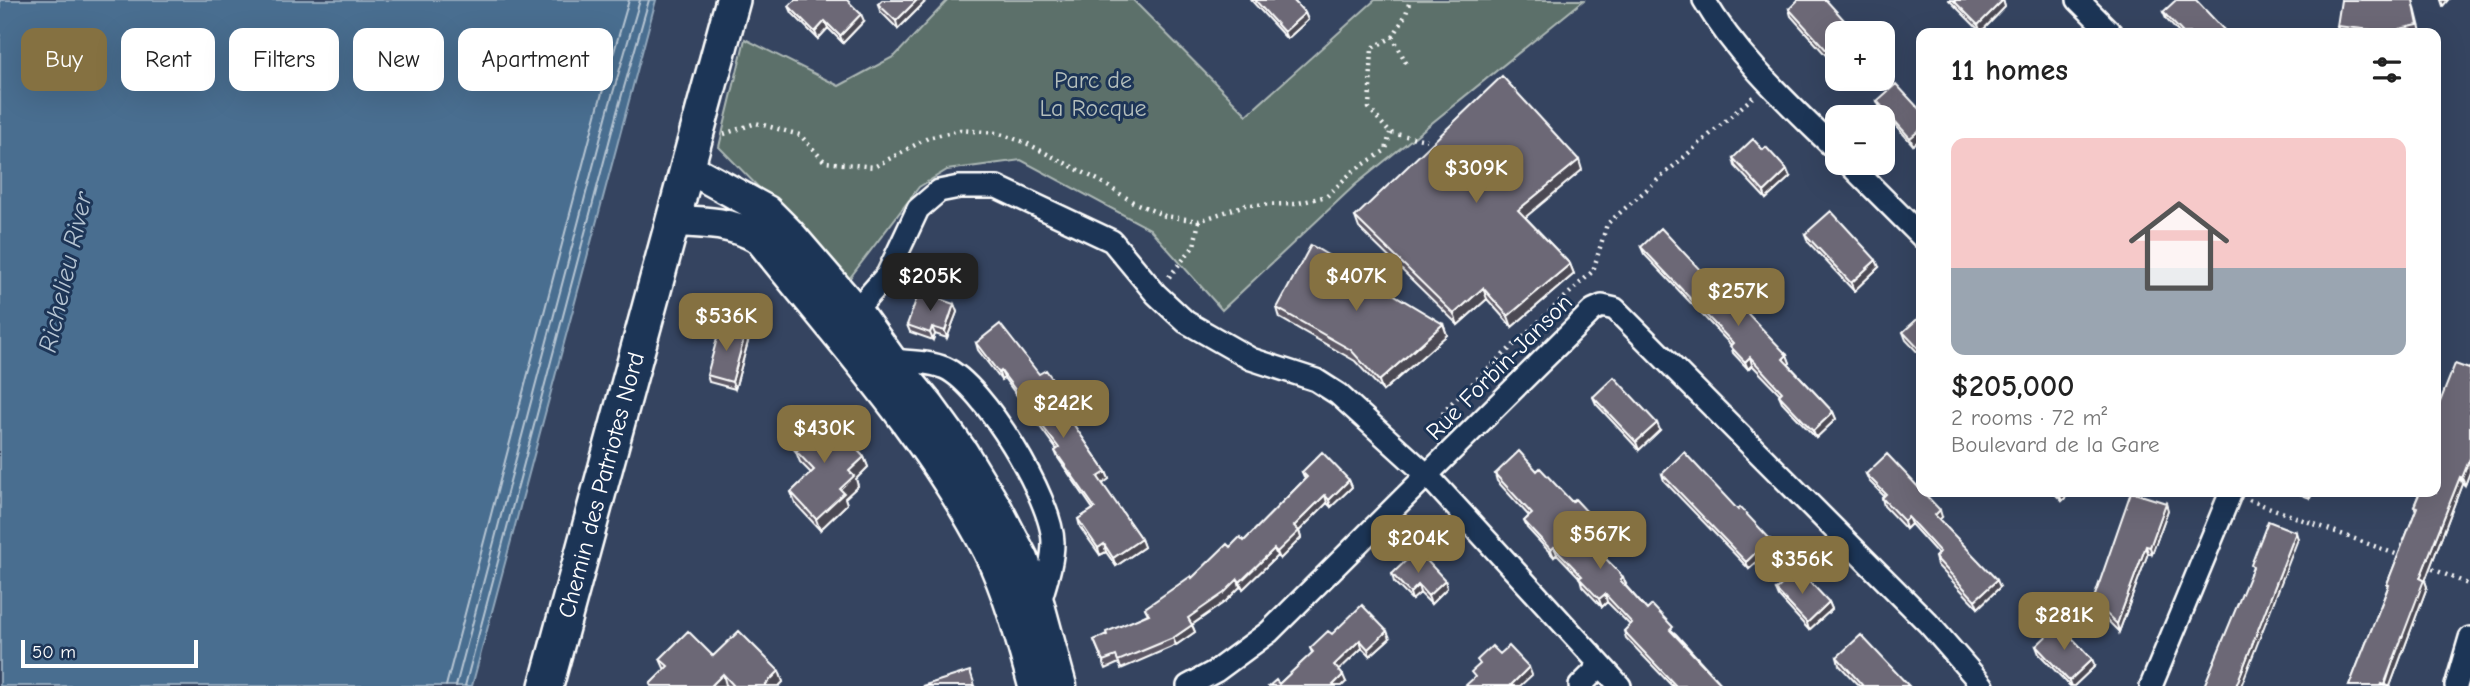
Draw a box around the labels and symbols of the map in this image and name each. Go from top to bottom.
park label: Parc de La Rocque [1040,66,1146,122]
pin: $309K [1427,146,1525,205]
water label: Richelieu River [33,188,99,355]
pin: $205K [881,254,979,313]
pin: $407K [1307,254,1405,313]
pin: $257K [1689,268,1787,328]
street label: Rue Forbin-Janson [1420,288,1578,446]
pin: $536K [677,294,775,353]
street label: Chemin des Patriotes Nord [552,349,650,621]
pin: $242K [1014,380,1112,440]
pin: $430K [775,406,873,465]
pin: $567K [1551,512,1649,571]
pin: $204K [1369,516,1467,575]
pin: $356K [1753,536,1851,596]
pin: $281K [2015,592,2113,652]
scale bar [21,637,198,669]

